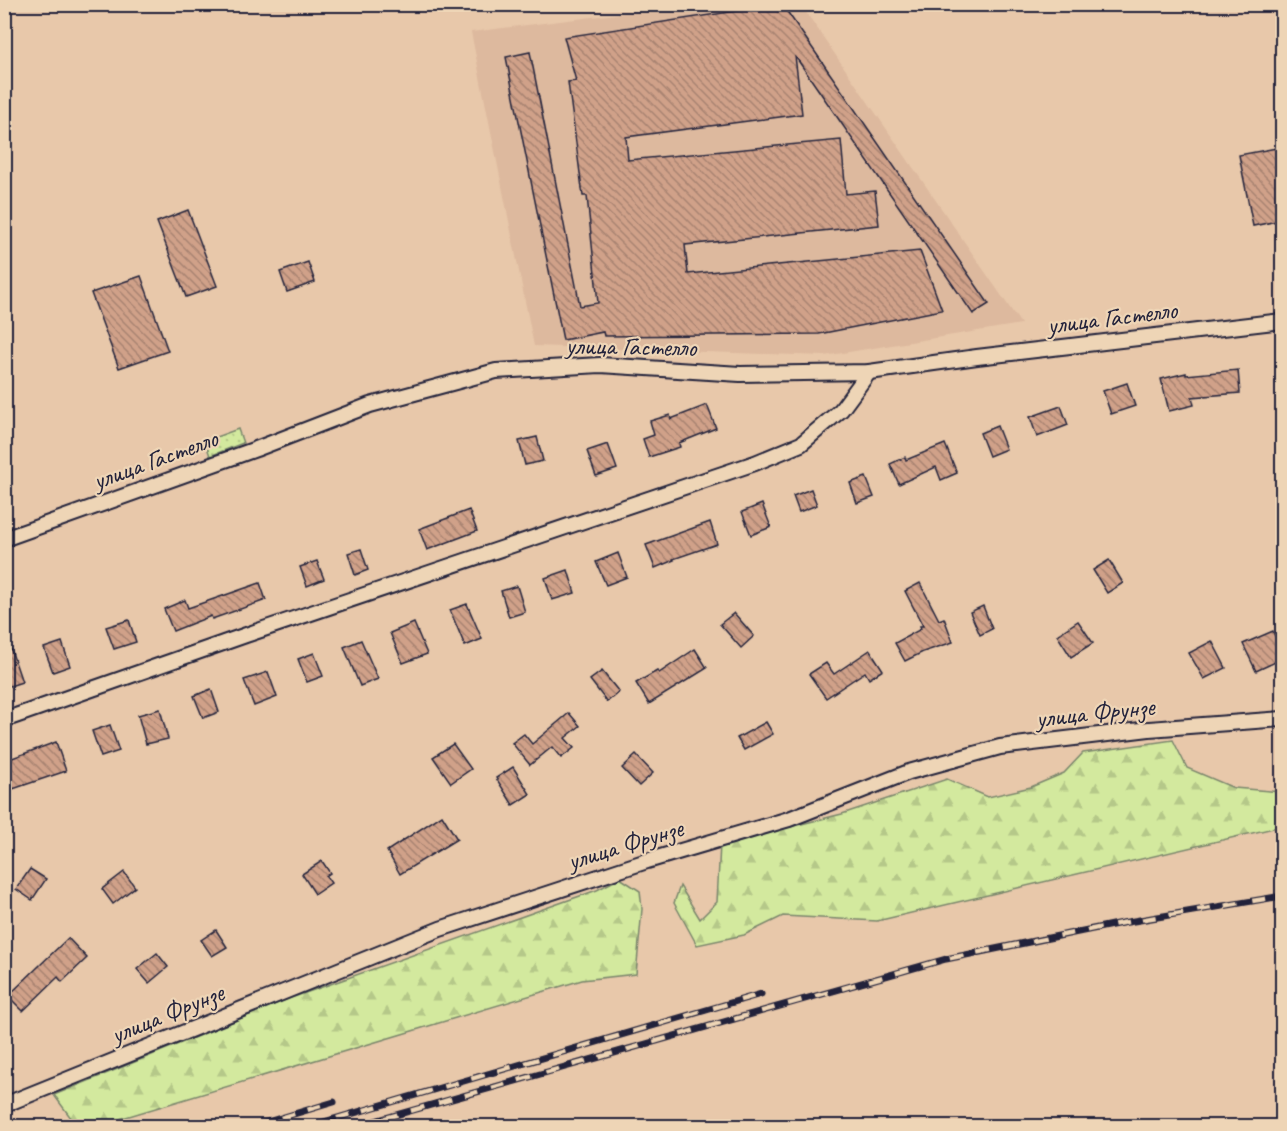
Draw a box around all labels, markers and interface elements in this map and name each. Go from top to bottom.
street label: улица Гастелло [1043,293,1181,342]
street label: улица Гастелло [563,329,698,364]
street label: улица Гастелло [86,421,224,498]
street label: улица Фрунзе [1032,690,1158,735]
street label: улица Фрунзе [561,811,688,878]
street label: улица Фрунзе [104,975,230,1052]

